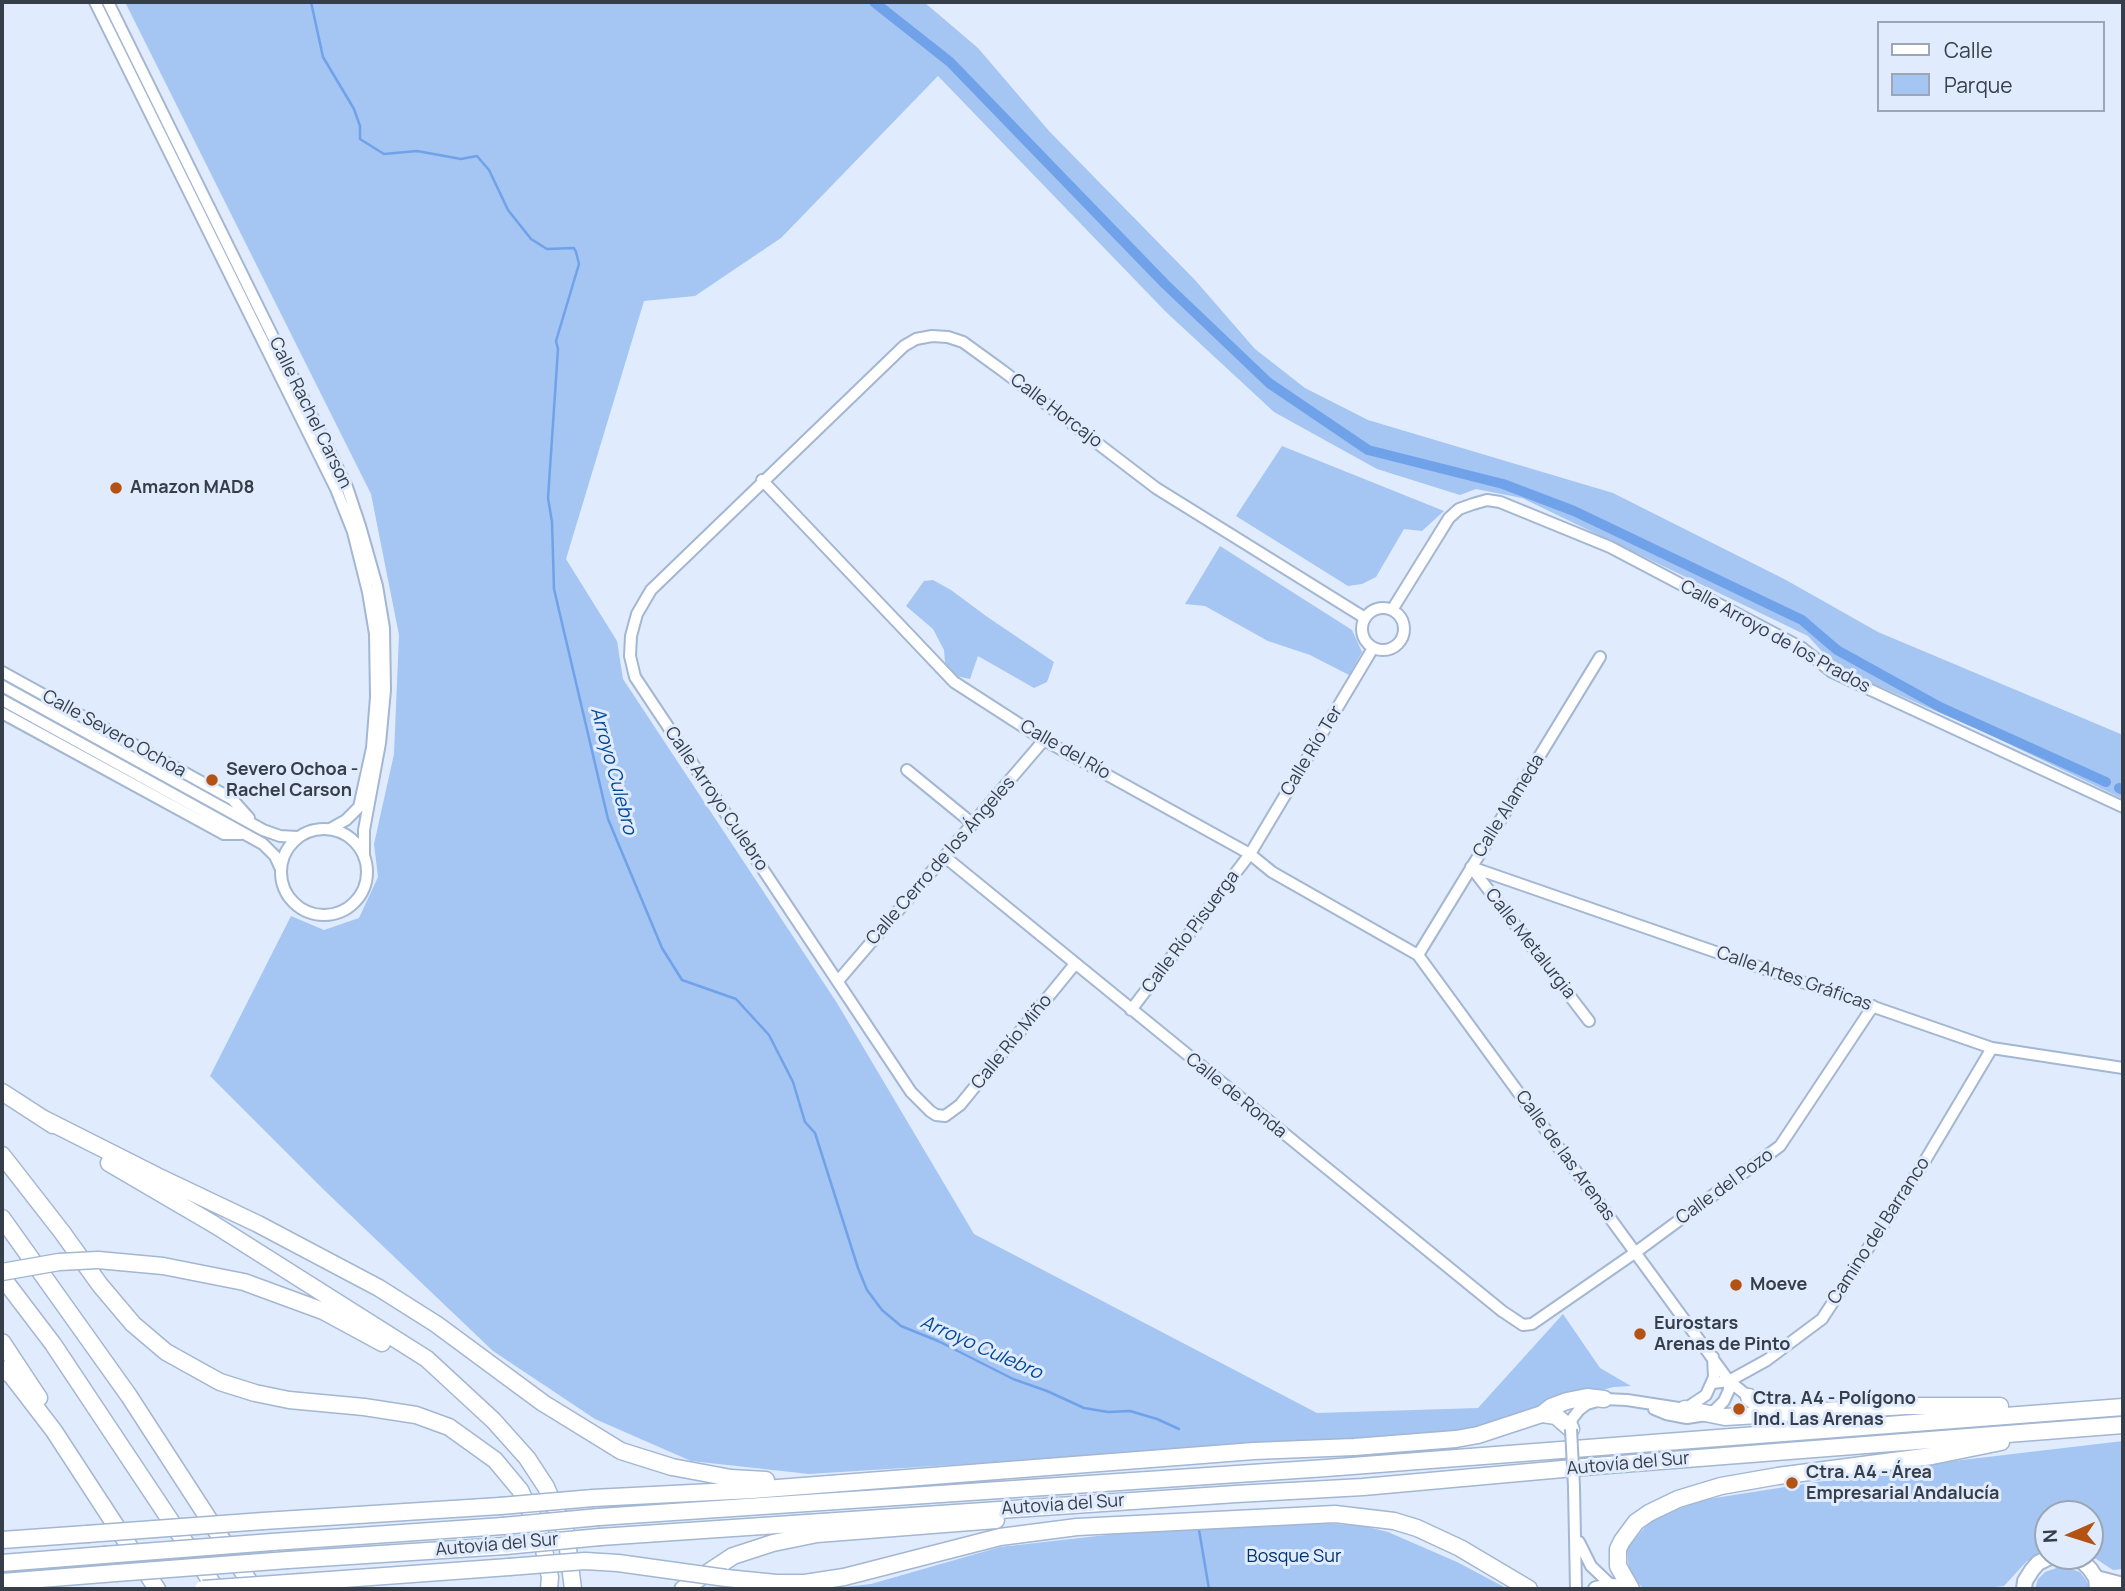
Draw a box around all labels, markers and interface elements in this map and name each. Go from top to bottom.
legend [1876,21,2104,112]
text: Calle [1944,36,1993,64]
text: Parque [1944,71,2013,99]
street label: Calle Rachel Carson [264,334,356,492]
street label: Calle Horcajo [1006,369,1106,453]
place label: Amazon MAD8 [130,477,255,499]
marker: Amazon MAD8 [108,480,124,496]
street label: Calle Arroyo de los Prados [1676,576,1874,698]
street label: Calle Severo Ochoa [38,686,190,782]
street label: Calle Río Ter [1277,702,1347,800]
water label: Arroyo Culebro [585,705,641,837]
street label: Calle del Río [1016,715,1114,785]
street label: Calle Arroyo Culebro [660,723,772,875]
street label: Calle Alameda [1469,750,1549,862]
place label: Severo Ochoa - Rachel Carson [226,759,358,802]
marker: Severo Ochoa - Rachel Carson [204,772,220,788]
street label: Calle Cerro de los Ángeles [862,772,1020,950]
street label: Calle Río Pisuerga [1138,867,1244,997]
street label: Calle Metalurgia [1480,884,1580,1004]
street label: Calle Artes Gráficas [1714,942,1874,1016]
street label: Calle Río Miño [967,990,1057,1094]
street label: Calle de Ronda [1181,1049,1291,1143]
street label: Calle de las Arenas [1511,1087,1619,1225]
street label: Calle del Pozo [1672,1144,1778,1230]
street label: Camino del Barranco [1823,1153,1935,1309]
place label: Moeve [1750,1274,1807,1296]
marker: Moeve [1728,1277,1744,1293]
water label: Arroyo Culebro [917,1311,1045,1385]
place label: Eurostars Arenas de Pinto [1654,1313,1790,1356]
marker: Eurostars Arenas de Pinto [1632,1326,1648,1342]
place label: Ctra. A4 - Polígono Ind. Las Arenas [1753,1388,1916,1430]
marker: Ctra. A4 - Polígono Ind. Las Arenas [1731,1401,1747,1417]
street label: Autovía del Sur [1566,1448,1690,1480]
place label: Ctra. A4 - Área Empresarial Andalucía [1806,1462,1999,1504]
marker: Ctra. A4 - Área Empresarial Andalucía [1784,1475,1800,1491]
street label: Autovía del Sur [1001,1490,1125,1520]
north arrow [2034,1500,2104,1570]
text: N [2037,1528,2063,1543]
street label: Autovía del Sur [435,1529,559,1561]
park label: Bosque Sur [1247,1546,1341,1568]

